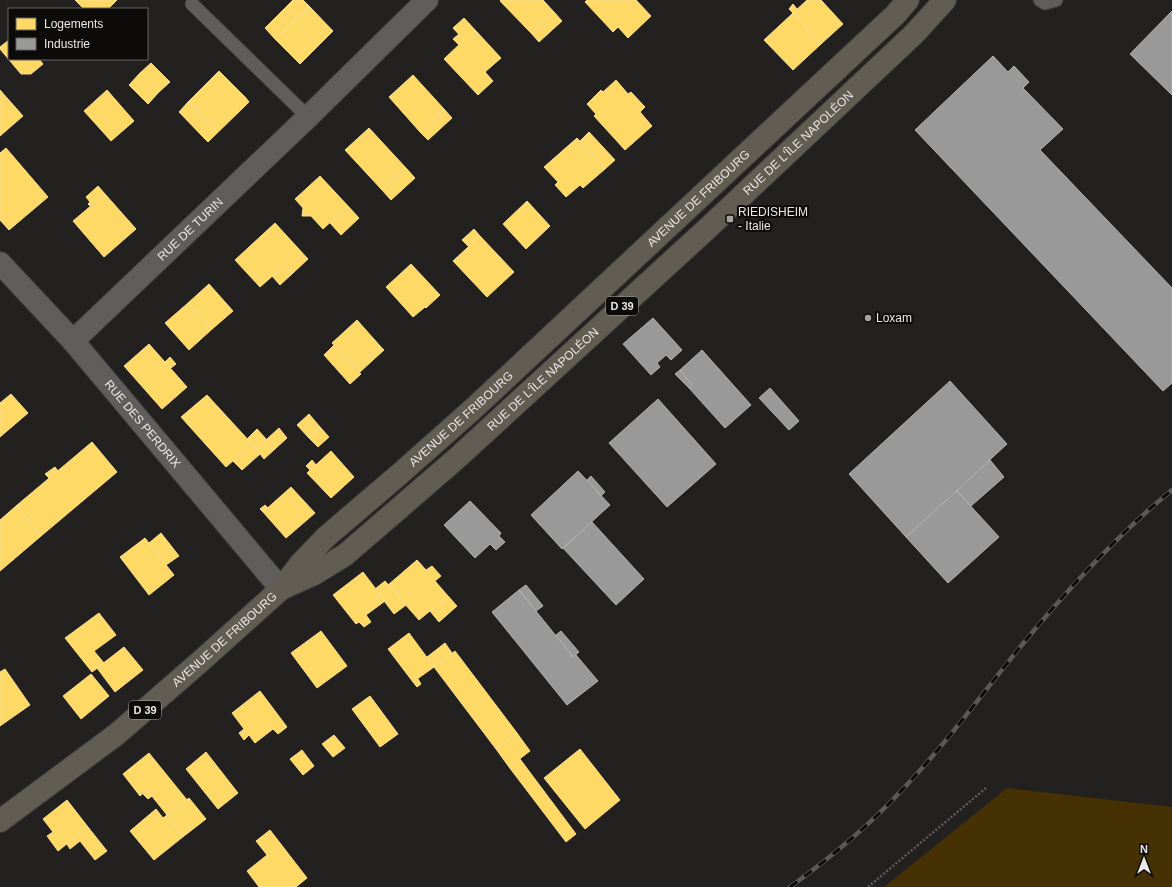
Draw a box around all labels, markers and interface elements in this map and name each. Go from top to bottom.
legend [8,8,148,60]
text: Logements [44,17,103,31]
text: Industrie [44,37,90,51]
street label: RUE DE L'ÎLE NAPOLÉON [740,88,856,198]
street label: AVENUE DE FRIBOURG [644,147,753,250]
street label: RUE DE TURIN [155,195,226,264]
place label: RIEDISHEIM - Italie [738,205,808,233]
marker: RIEDISHEIM - Italie [725,214,735,224]
road number: D 39 [606,297,638,315]
place label: Loxam [876,311,912,325]
marker: Loxam [863,313,873,323]
street label: RUE DE L'ÎLE NAPOLÉON [484,325,601,434]
street label: AVENUE DE FRIBOURG [406,368,516,469]
street label: RUE DES PERDRIX [102,377,183,471]
street label: AVENUE DE FRIBOURG [169,589,280,690]
road number: D 39 [129,701,161,719]
north arrow [1124,839,1164,879]
text: N [1140,843,1148,855]

